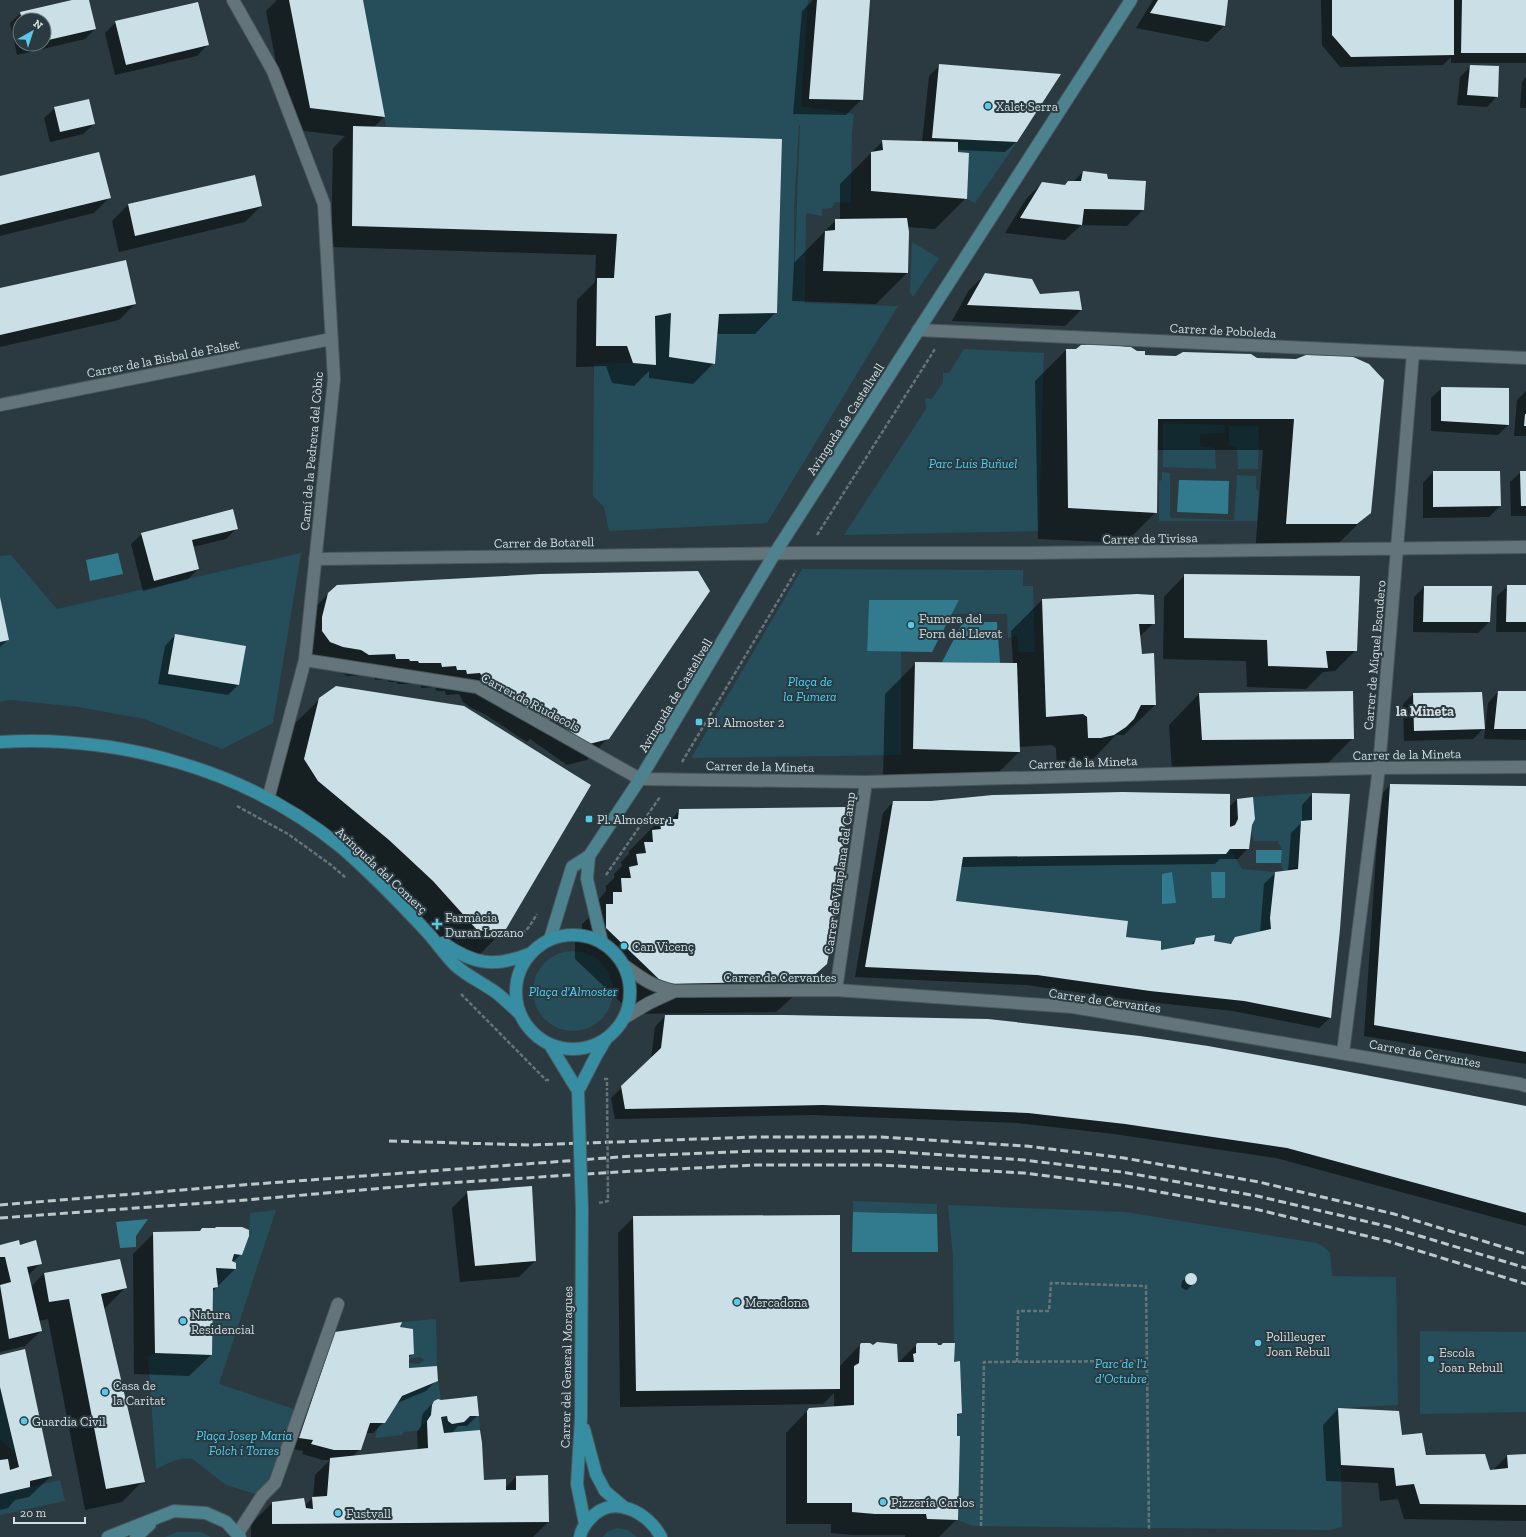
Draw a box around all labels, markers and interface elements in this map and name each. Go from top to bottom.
north arrow [12,12,52,52]
text: N [31,17,46,33]
place label: Xalet Serra [996,99,1059,114]
marker: Xalet Serra [983,101,993,111]
street label: Carrer de Poboleda [1169,320,1277,341]
street label: Carrer de la Bisbal de Falset [85,336,241,381]
street label: Avinguda de Castellvell [804,360,887,478]
street label: Camí de la Pedrera del Còbic [297,371,326,531]
park label: Parc Luis Buñuel [929,456,1017,471]
street label: Carrer de Tivissa [1102,530,1199,547]
street label: Carrer de Botarell [494,534,595,551]
street label: Carrer de Miquel Escudero [1360,579,1389,730]
place label: Fumera del Forn del Llevat [919,611,1002,641]
marker: Fumera del Forn del Llevat [906,620,916,630]
street label: Avinguda de Castellvell [636,635,716,755]
street label: Carrer de Riudecols [479,670,583,735]
park label: Plaça de la Fumera [783,674,837,704]
district label: la Mineta [1396,703,1454,720]
place label: Pl. Almoster 2 [707,715,785,730]
marker: Pl. Almoster 2 [694,717,704,727]
street label: Carrer de la Mineta [1353,746,1462,763]
street label: Carrer de la Mineta [1028,753,1138,772]
street label: Carrer de la Mineta [706,758,815,775]
street label: Carrer de Vilaplana del Camp [821,791,858,955]
place label: Pl. Almoster 1 [597,812,673,827]
marker: Pl. Almoster 1 [584,814,594,824]
street label: Avinguda del Comerç [333,824,431,917]
place label: Farmàcia Duran Lozano [445,910,524,940]
marker: Farmàcia Duran Lozano [432,919,442,929]
place label: Can Vicenç [632,939,694,954]
marker: Can Vicenç [619,941,629,951]
street label: Carrer de Cervantes [723,970,837,985]
park label: Plaça d'Almoster [529,984,618,999]
street label: Carrer de Cervantes [1048,985,1162,1016]
street label: Carrer de Cervantes [1368,1036,1482,1071]
street label: Carrer del General Moragues [558,1286,575,1448]
place label: Mercadona [745,1295,808,1310]
marker: Mercadona [732,1297,742,1307]
place label: Natura Residencial [191,1307,255,1337]
marker: Natura Residencial [178,1316,188,1326]
place label: Polilleuger Joan Rebull [1266,1329,1331,1359]
marker: Polilleuger Joan Rebull [1253,1338,1263,1348]
place label: Escola Joan Rebull [1439,1345,1504,1375]
marker: Escola Joan Rebull [1426,1354,1436,1364]
park label: Parc de l'1 d'Octubre [1095,1356,1147,1386]
place label: Casa de la Caritat [113,1378,166,1408]
marker: Casa de la Caritat [100,1387,110,1397]
place label: Guardia Civil [32,1414,106,1429]
marker: Guardia Civil [19,1416,29,1426]
park label: Plaça Josep Maria Folch i Torres [196,1428,292,1458]
place label: Pizzería Carlos [891,1495,975,1510]
marker: Pizzería Carlos [878,1497,888,1507]
scale bar [14,1499,85,1525]
text: 20 m [20,1506,47,1520]
place label: Fustvall [346,1506,391,1521]
marker: Fustvall [333,1508,343,1518]

